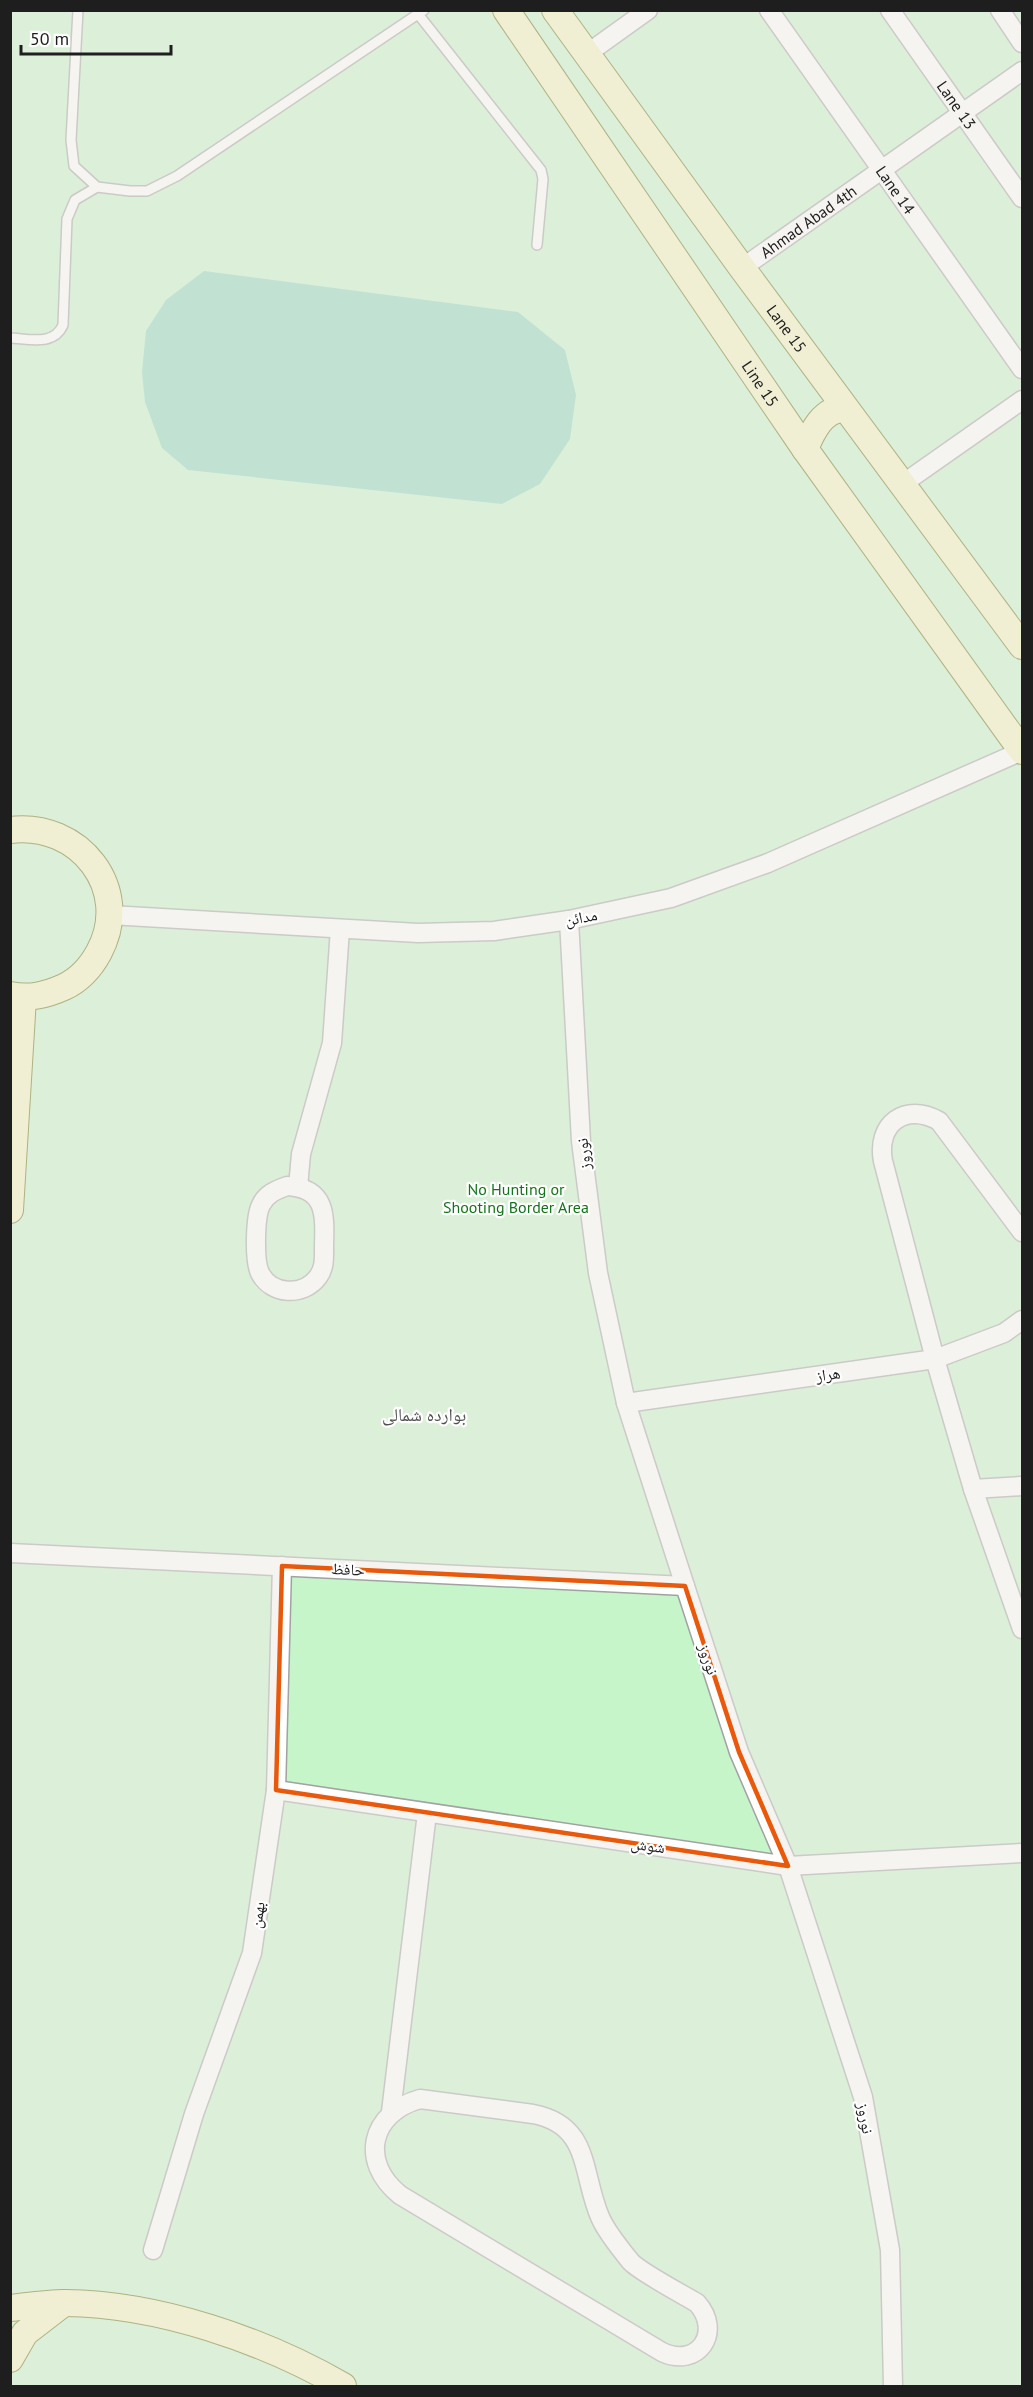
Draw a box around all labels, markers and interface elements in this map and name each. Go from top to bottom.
scale bar [21,18,171,56]
text: 50 m [30,27,69,50]
street label: Lane 13 [933,77,981,133]
street label: Lane 14 [872,162,920,218]
street label: Ahmad Abad 4th [756,181,860,262]
street label: Lane 15 [763,301,811,356]
street label: Line 15 [738,357,783,410]
street label: مدائن [563,904,599,931]
street label: نوروز [571,1137,595,1172]
park label: No Hunting or Shooting Border Area [443,1179,589,1217]
street label: هراز [813,1362,842,1386]
district label: بوارده شمالی [382,1403,466,1426]
street label: حافظ [331,1558,365,1580]
street label: نوروز [694,1640,723,1677]
street label: شوش [630,1833,666,1858]
street label: بهمن [245,1901,270,1930]
street label: نوروز [853,2100,879,2135]

